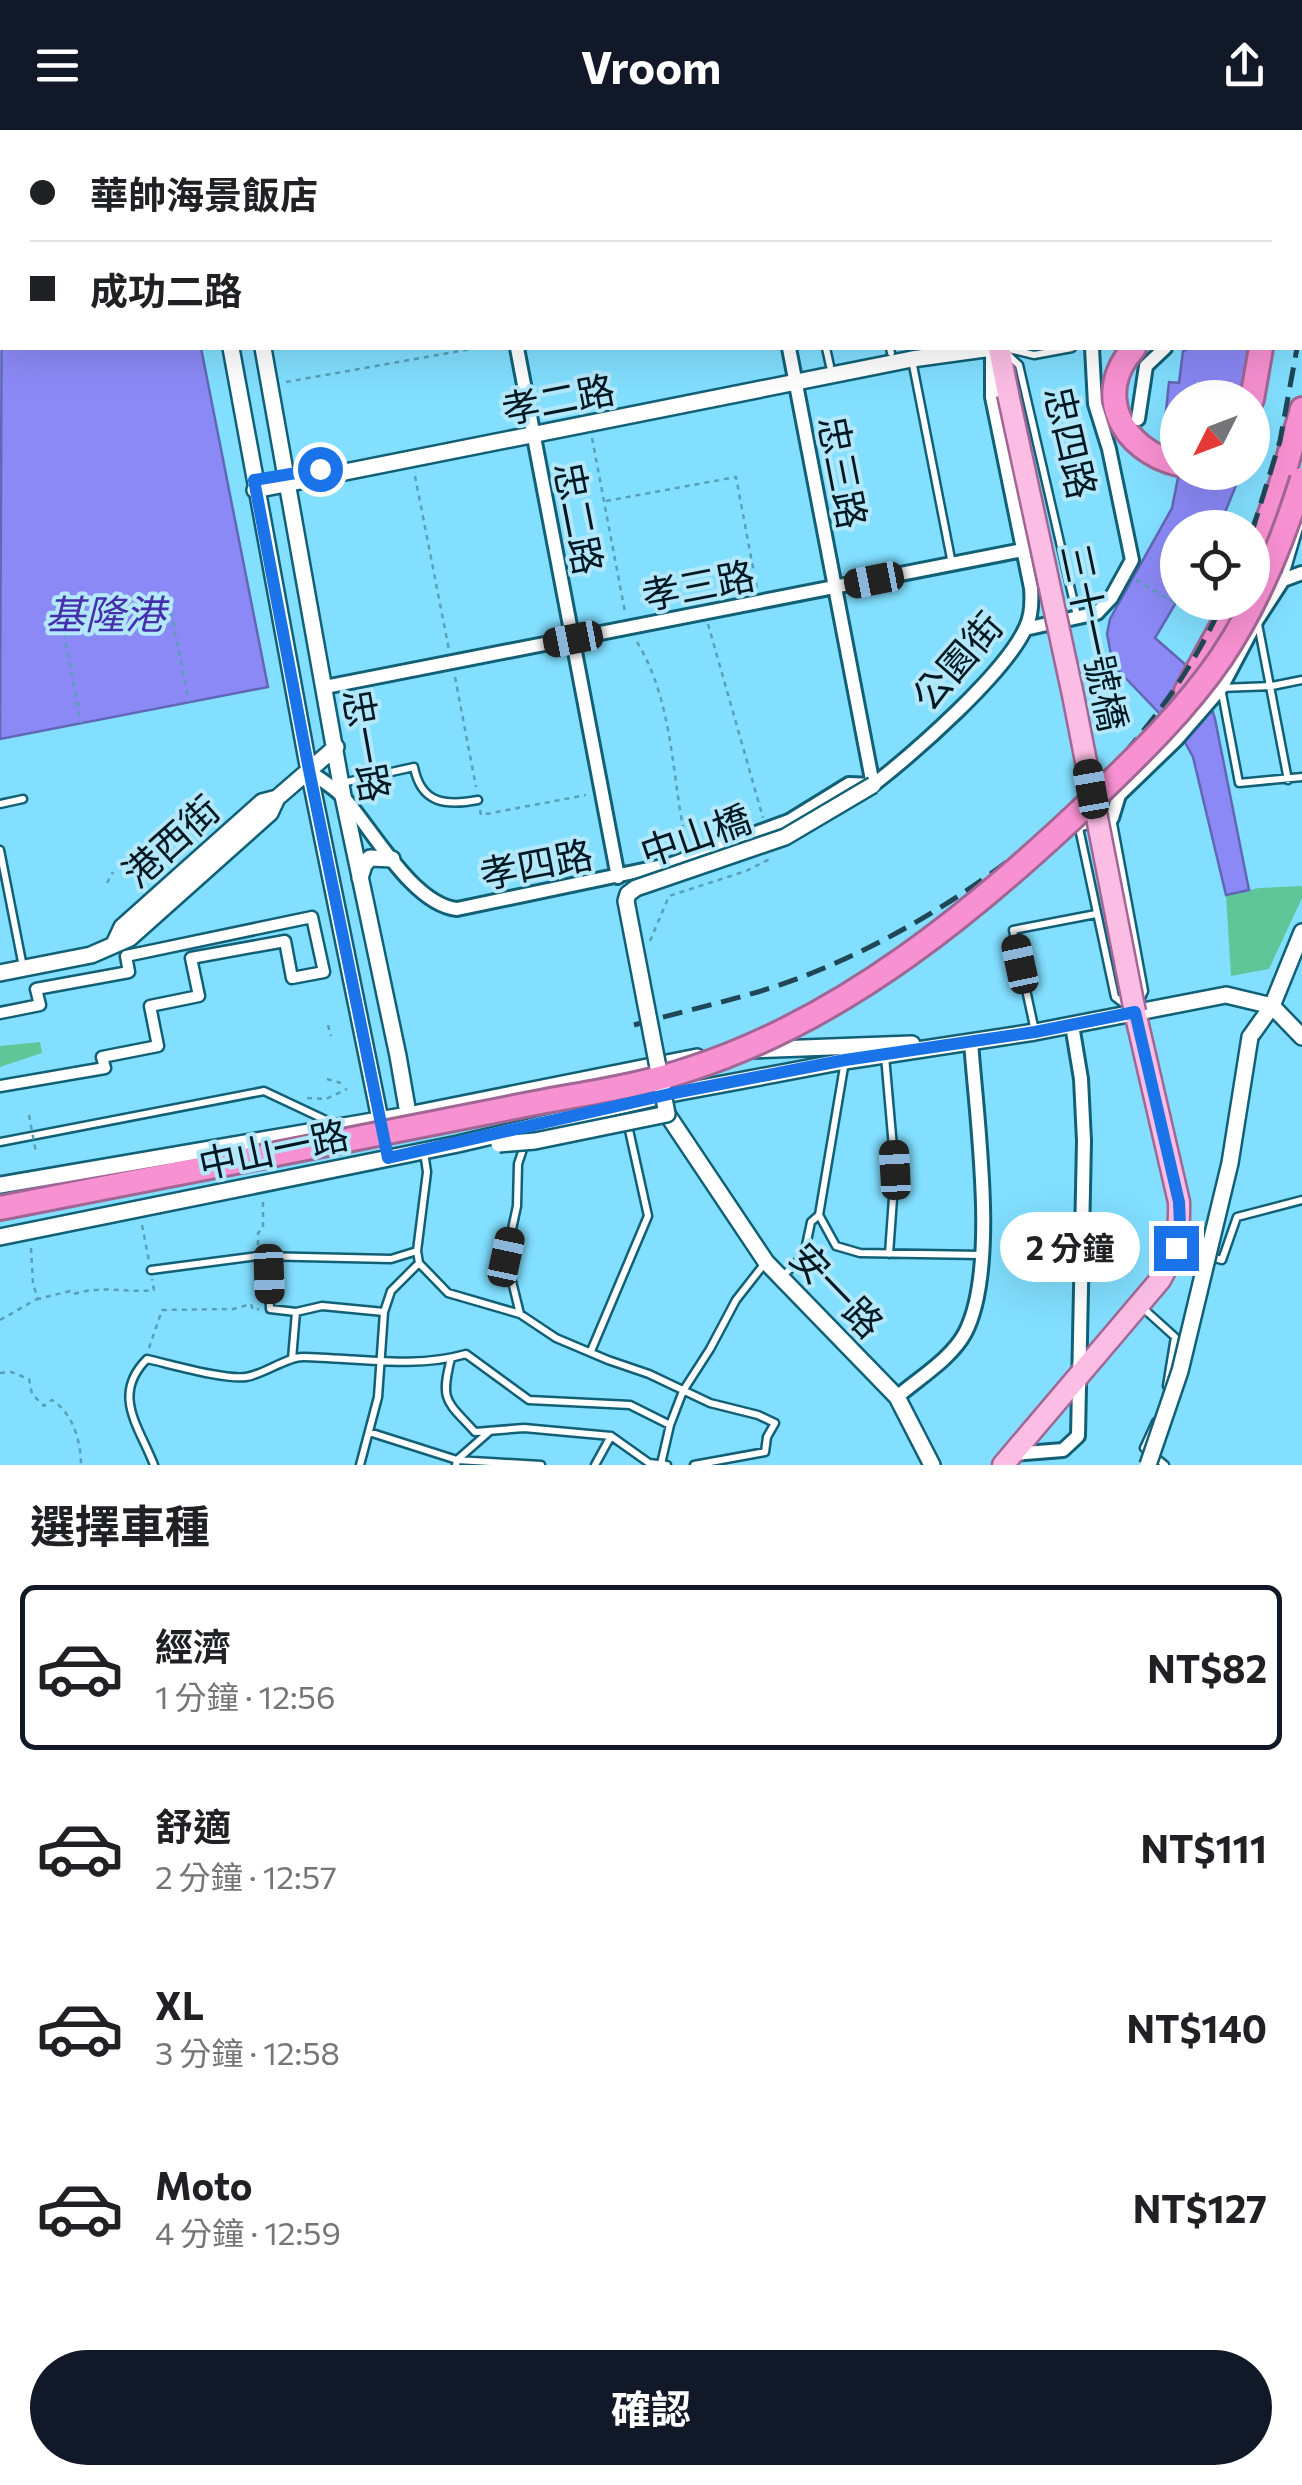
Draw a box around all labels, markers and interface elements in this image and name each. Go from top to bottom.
icon: menu [30,38,85,93]
text: Vroom [581,38,721,93]
icon: share [1217,38,1272,93]
text: 華帥海景飯店 [90,170,318,217]
text: 成功二路 [90,266,242,313]
street label: 孝二路 [498,364,618,432]
north arrow [1160,380,1270,490]
map controls [1160,380,1270,620]
street label: 忠四路 [1036,381,1108,503]
street label: 忠三路 [810,412,878,532]
route start [298,447,343,492]
street label: 忠二路 [546,458,614,578]
button: locate [1160,510,1270,620]
street label: 三十一號橋 [1053,539,1139,735]
street label: 孝三路 [638,550,758,618]
car [842,560,906,600]
water label: 基隆港 [45,588,170,637]
street label: 公園街 [901,602,1011,718]
car [541,619,605,659]
street label: 忠一路 [335,685,401,805]
car [1071,757,1111,821]
street label: 港西街 [112,784,228,896]
street label: 中山橋 [633,793,757,875]
street label: 孝四路 [476,829,596,897]
car [999,932,1041,996]
street label: 中山一路 [194,1109,352,1187]
car [878,1139,912,1201]
callout: 2 分鐘 [1001,1213,1141,1283]
car [485,1225,527,1289]
route end [1154,1226,1199,1271]
text: 2 分鐘 [1026,1227,1114,1267]
street label: 安一路 [781,1232,895,1346]
car [253,1243,285,1305]
text: 選擇車種 [30,1497,210,1552]
text: 經濟 [155,1622,231,1669]
icon: car [35,1623,125,1713]
text: NT$82 [1147,1644,1267,1691]
text: 1 分鐘 · 12:56 [155,1676,335,1716]
text: 舒適 [155,1802,231,1849]
icon: car [35,1803,125,1893]
text: NT$111 [1141,1824,1267,1871]
text: 2 分鐘 · 12:57 [155,1856,337,1896]
text: XL [155,1981,204,2028]
icon: car [35,1983,125,2073]
text: NT$140 [1126,2004,1267,2051]
text: 3 分鐘 · 12:58 [155,2032,340,2072]
text: Moto [155,2161,253,2208]
icon: car [35,2163,125,2253]
text: NT$127 [1133,2184,1267,2231]
text: 4 分鐘 · 12:59 [155,2212,341,2252]
button: 確認 [30,2350,1272,2465]

